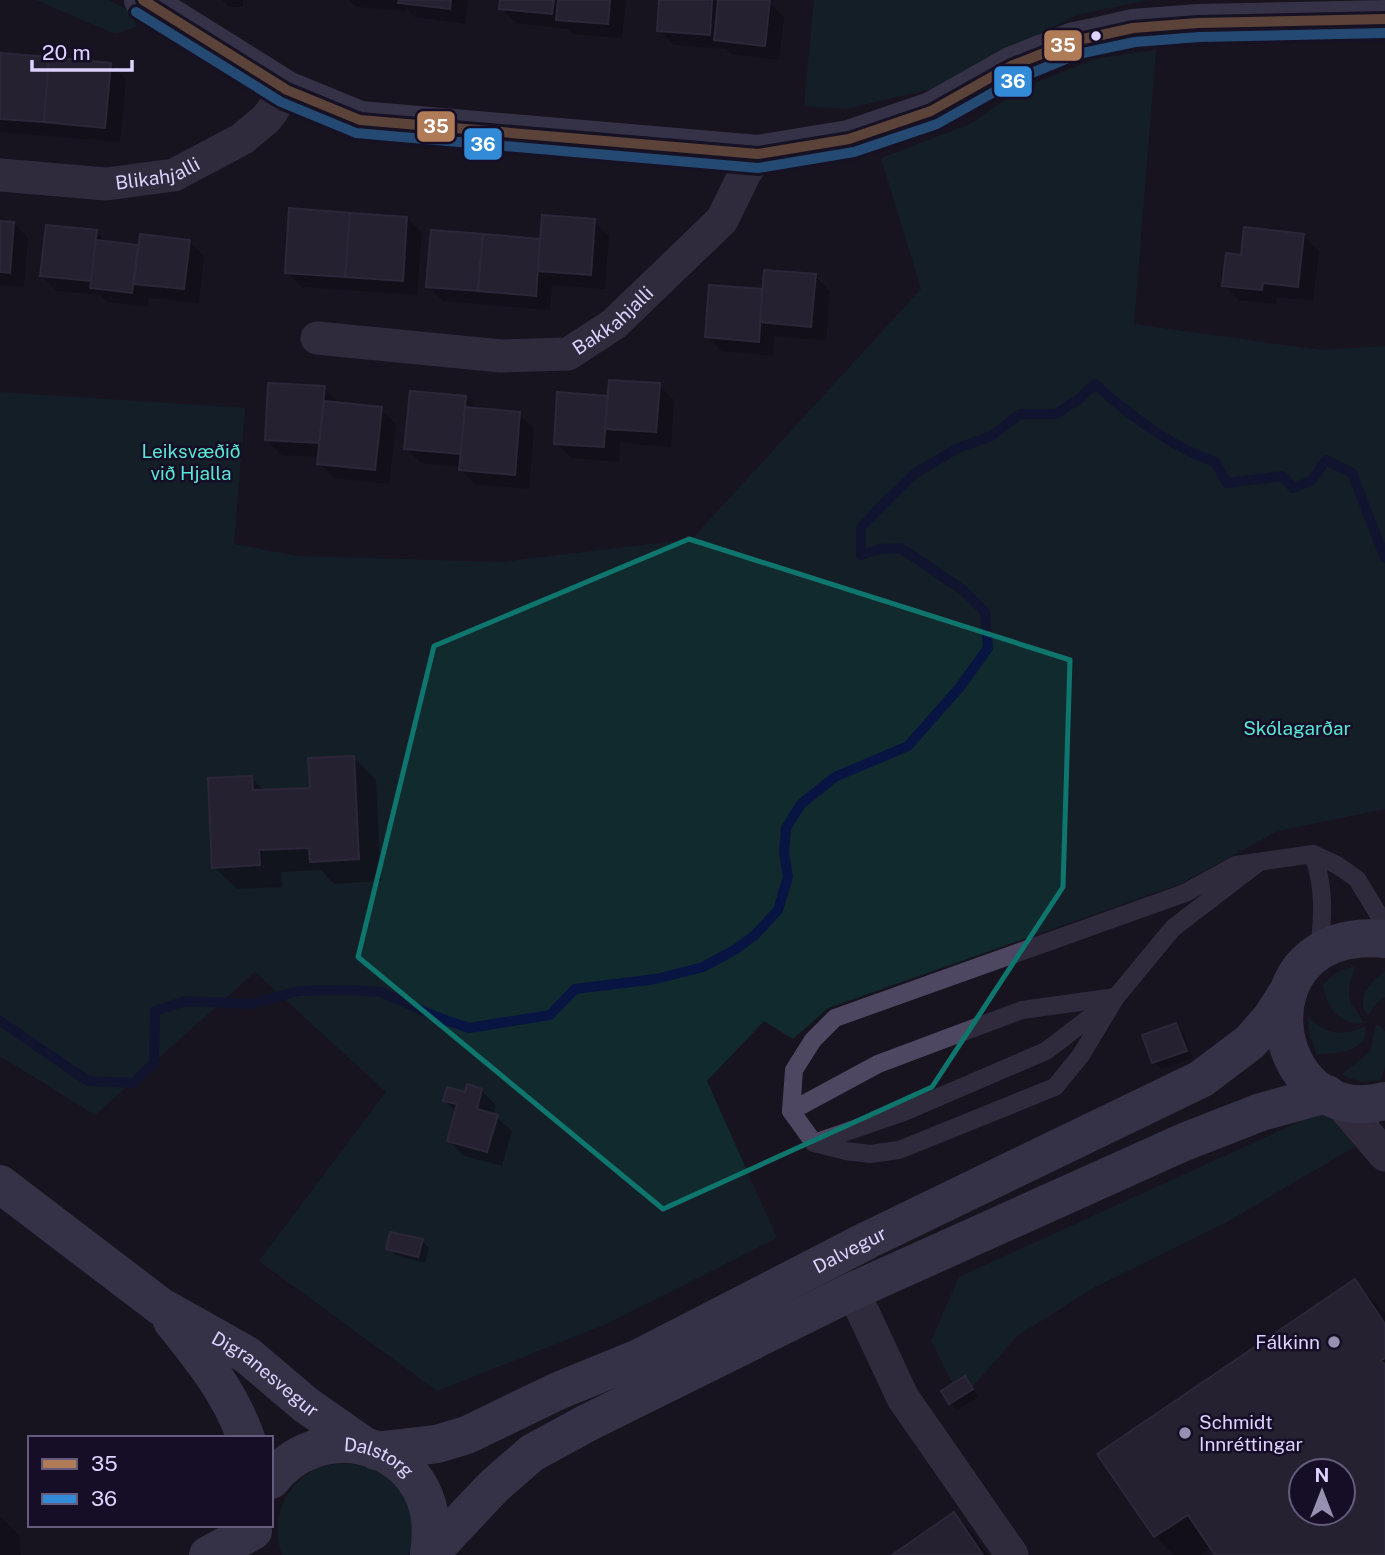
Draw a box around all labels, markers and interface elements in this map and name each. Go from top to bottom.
scale bar [32,28,131,72]
line badge: 35 [1043,29,1083,62]
unlabelled marker [1089,29,1103,43]
text: 35 [1050,34,1076,56]
text: 20 m [42,40,91,65]
line badge: 36 [993,65,1033,98]
text: 36 [1000,70,1026,92]
line badge: 35 [416,110,456,143]
text: 35 [423,115,449,137]
line badge: 36 [463,127,503,161]
text: 36 [470,133,496,155]
street label: Blikahjalli [114,153,203,194]
street label: Bakkahjalli [568,282,657,359]
park label: Leiksvæðið við Hjalla [141,440,241,484]
park label: Skólagarðar [1243,717,1351,739]
street label: Dalvegur [809,1222,890,1278]
street label: Digranesvegur [208,1327,323,1421]
place label: Fálkinn [1255,1331,1320,1353]
marker: Fálkinn [1326,1334,1342,1350]
place label: Schmidt Innréttingar [1199,1411,1303,1455]
marker: Schmidt Innréttingar [1177,1425,1193,1441]
street label: Dalstorg [343,1433,419,1482]
legend [28,1436,273,1527]
text: 35 [91,1451,118,1476]
north arrow [1287,1457,1357,1527]
text: N [1315,1464,1329,1486]
text: 36 [91,1486,117,1511]

